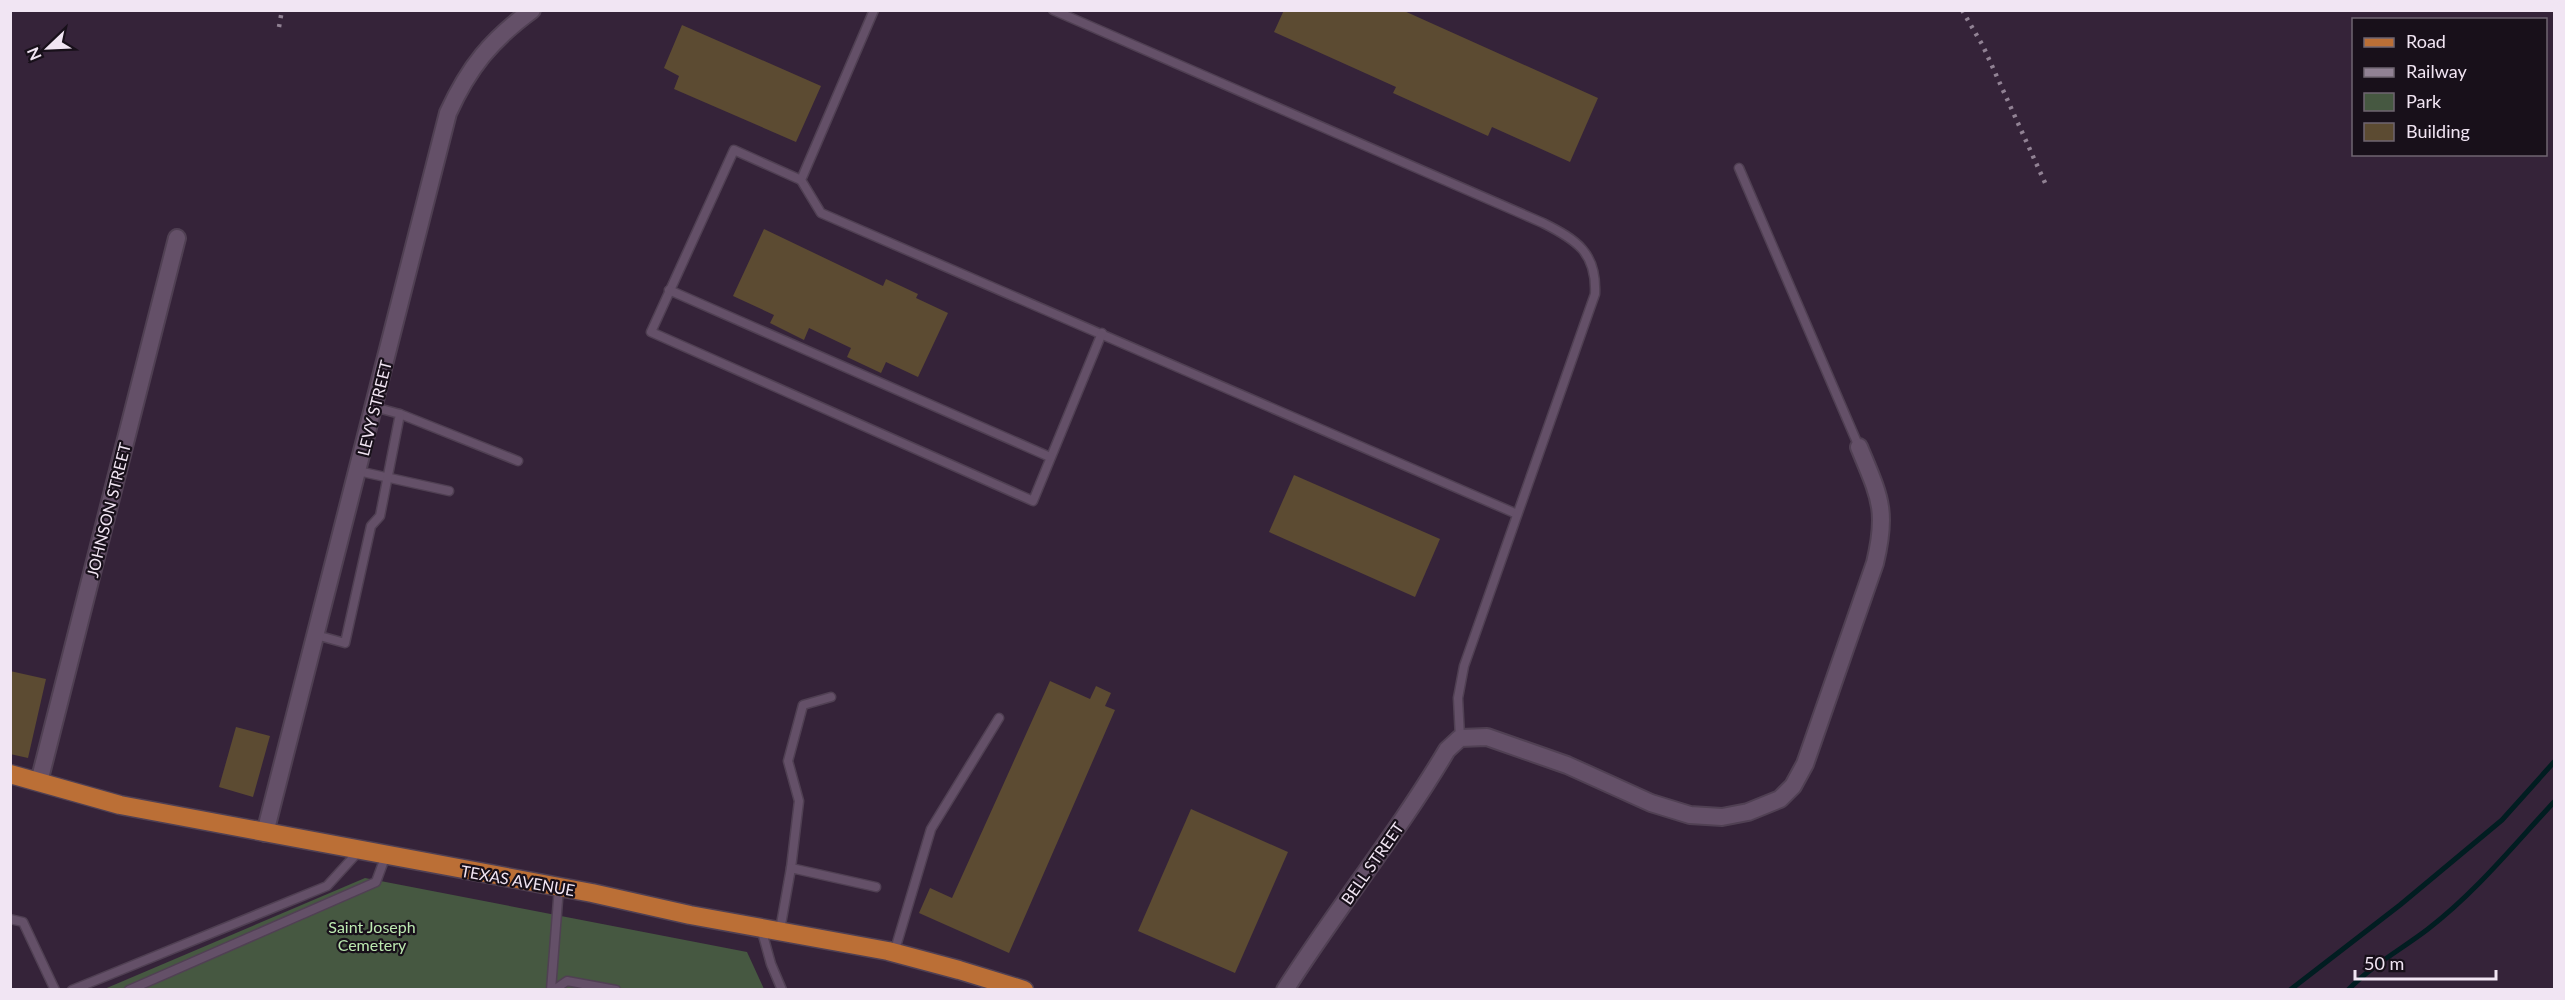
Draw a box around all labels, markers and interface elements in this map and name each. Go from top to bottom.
north arrow [18,18,78,78]
legend [2352,18,2547,156]
text: Road [2406,30,2446,52]
text: N [23,45,45,63]
text: Railway [2406,60,2467,82]
text: Park [2406,90,2442,112]
text: Building [2406,120,2470,142]
street label: LEVY STREET [353,358,395,458]
street label: JOHNSON STREET [82,440,134,579]
street label: BELL STREET [1337,818,1408,908]
street label: TEXAS AVENUE [460,861,576,899]
park label: Saint Joseph Cemetery [328,917,416,954]
scale bar [2355,943,2496,981]
text: 50 m [2364,952,2404,974]

